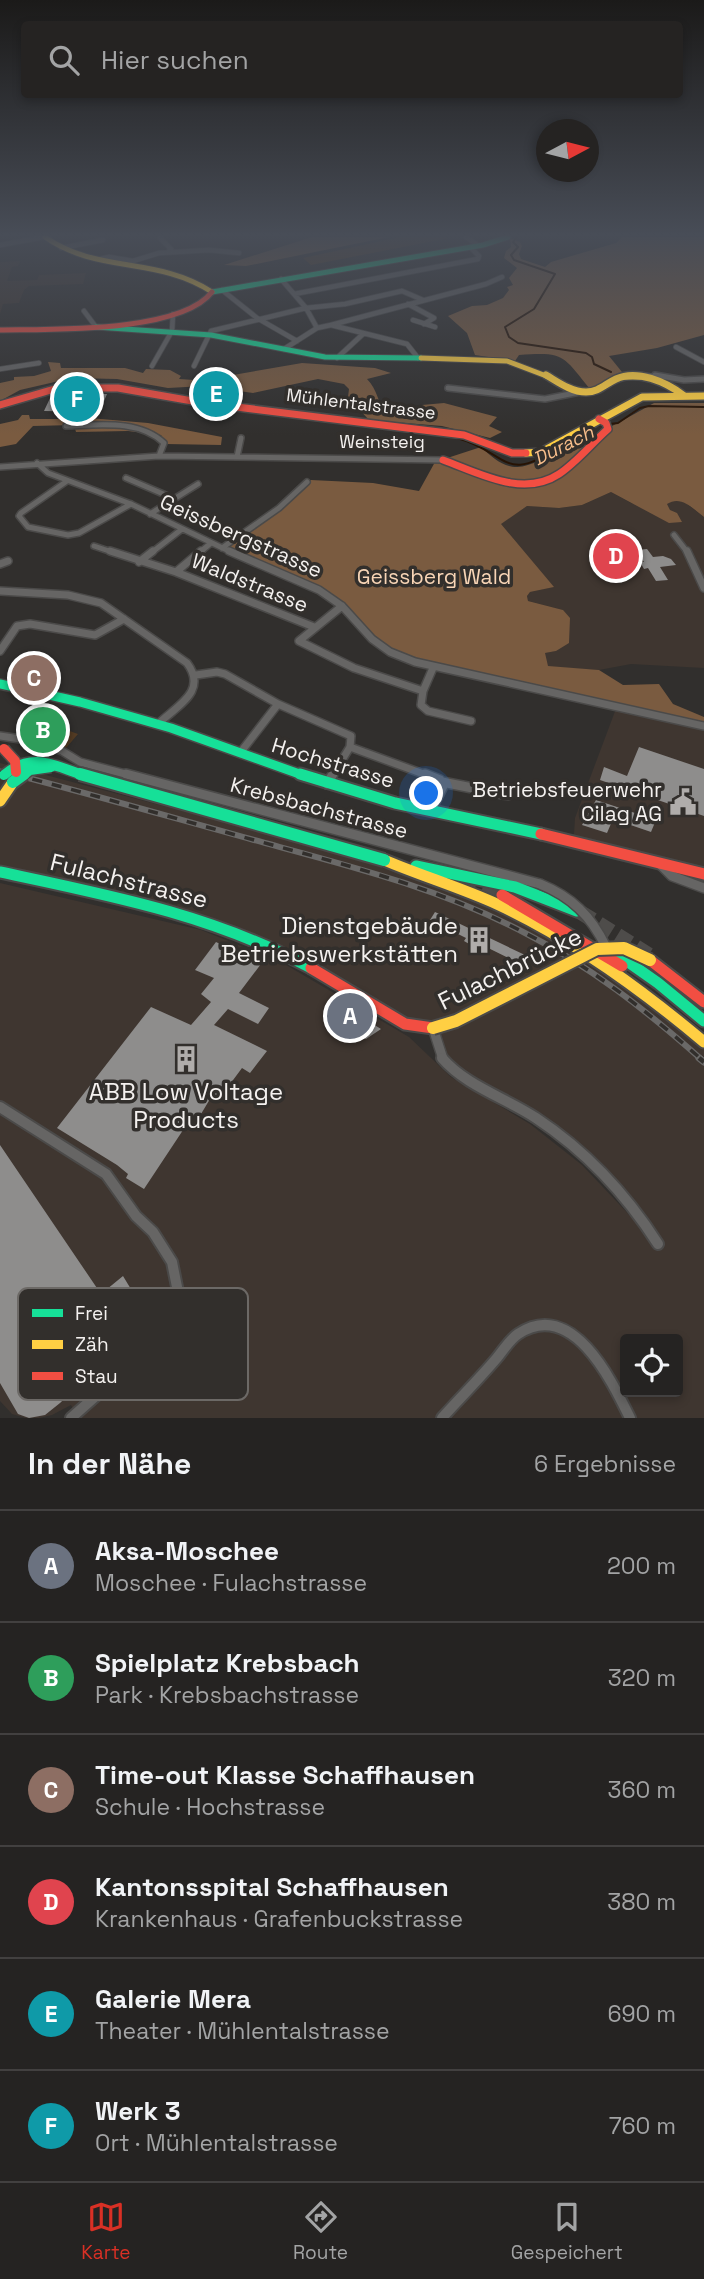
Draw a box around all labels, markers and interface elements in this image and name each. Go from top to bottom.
search box [21,21,683,98]
icon: search [45,41,83,79]
text: Hier suchen [101,43,249,77]
north arrow [536,119,599,182]
pin: E [193,368,239,420]
pin: F [54,373,100,425]
street label: Mühlentalstrasse [285,383,437,424]
water label: Durach [529,419,598,471]
street label: Weinsteig [339,430,425,453]
street label: Geissbergstrasse [156,488,327,583]
pin: D [593,530,639,582]
street label: Waldstrasse [188,547,313,618]
park label: Geissberg Wald [357,563,511,590]
pin: C [11,652,57,704]
pin: B [20,704,66,756]
street label: Hochstrasse [269,731,398,794]
street label: Krebsbachstrasse [227,771,411,844]
your location [409,776,443,810]
place label: Betriebsfeuerwehr Cilag AG [472,776,662,827]
public building icon: Betriebsfeuerwehr Cilag AG [668,787,698,817]
street label: Fulachstrasse [47,846,211,915]
place label: Dienstgebäude Betriebswerkstätten [221,910,458,969]
street label: Fulachbrücke [433,920,587,1017]
building icon: Dienstgebäude Betriebswerkstätten [464,925,494,955]
pin: A [327,990,373,1042]
building icon: ABB Low Voltage Products [171,1044,201,1074]
place label: ABB Low Voltage Products [89,1076,283,1135]
legend [18,1288,248,1400]
text: Frei [75,1301,108,1326]
text: Zäh [75,1332,109,1357]
map controls [620,1334,683,1397]
button: locate [620,1334,683,1397]
text: Stau [75,1364,118,1389]
text: In der Nähe [28,1444,191,1483]
text: 6 Ergebnisse [534,1449,676,1479]
text: Aksa-Moschee [95,1534,279,1568]
text: A [44,1551,58,1581]
text: 200 m [607,1551,676,1581]
text: Moschee · Fulachstrasse [95,1568,367,1598]
text: Spielplatz Krebsbach [95,1646,360,1680]
text: B [43,1663,59,1693]
text: 320 m [608,1663,676,1693]
text: Park · Krebsbachstrasse [95,1680,359,1710]
text: Time-out Klasse Schaffhausen [95,1758,475,1792]
text: C [44,1775,58,1805]
text: 360 m [608,1775,676,1805]
text: Schule · Hochstrasse [95,1792,325,1822]
text: Kantonsspital Schaffhausen [95,1870,449,1904]
text: D [43,1887,59,1917]
text: 380 m [607,1887,676,1917]
text: Krankenhaus · Grafenbuckstrasse [95,1904,463,1934]
text: Galerie Mera [95,1982,251,2016]
text: E [45,1999,57,2029]
text: 690 m [607,1999,676,2029]
text: Theater · Mühlentalstrasse [95,2016,390,2046]
text: Werk 3 [95,2094,181,2128]
text: F [45,2111,57,2141]
text: 760 m [609,2111,676,2141]
text: Ort · Mühlentalstrasse [95,2128,338,2158]
tab: Karte [81,2198,131,2265]
tab: Route [293,2198,348,2265]
tab: Gespeichert [511,2198,623,2265]

